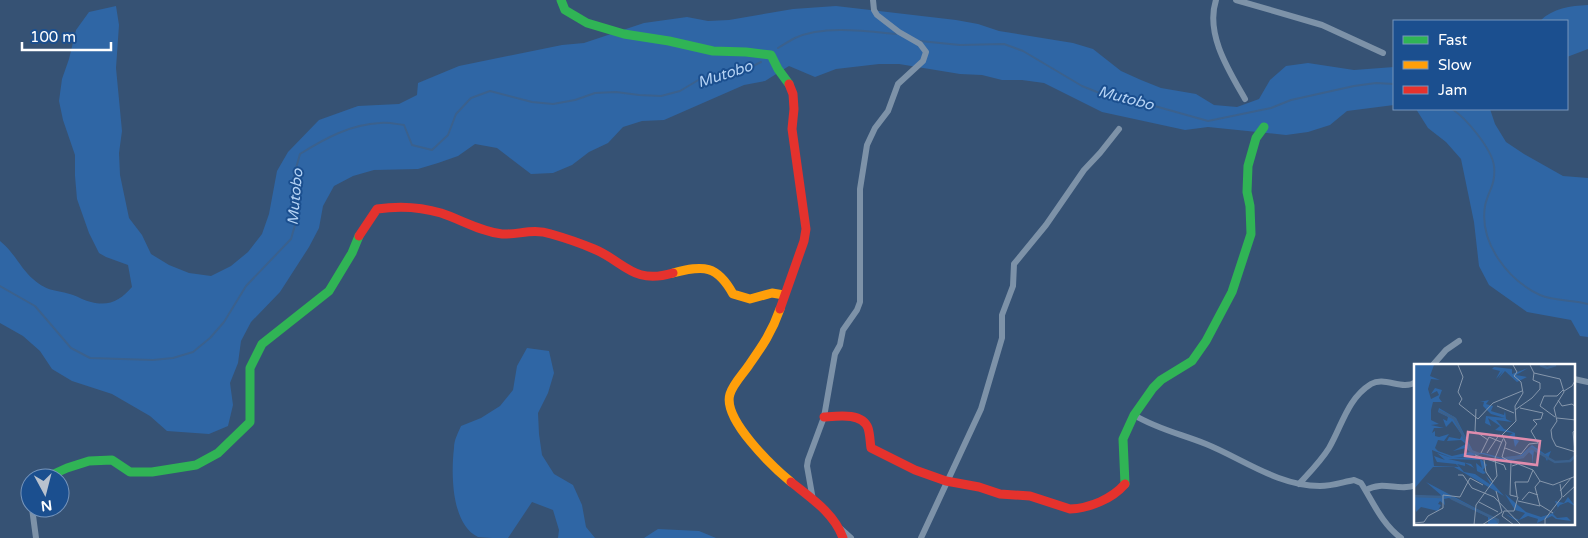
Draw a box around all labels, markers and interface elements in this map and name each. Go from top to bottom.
scale bar [22,20,111,52]
legend [1393,20,1568,110]
text: 100 m [30,28,76,46]
text: Fast [1438,31,1468,49]
water label: Mutobo [695,56,756,91]
text: Slow [1438,56,1472,74]
text: Jam [1438,81,1467,99]
water label: Mutobo [1096,82,1157,114]
water label: Mutobo [284,167,307,226]
inset map [1414,364,1576,526]
north arrow [20,468,70,518]
text: N [40,496,53,515]

